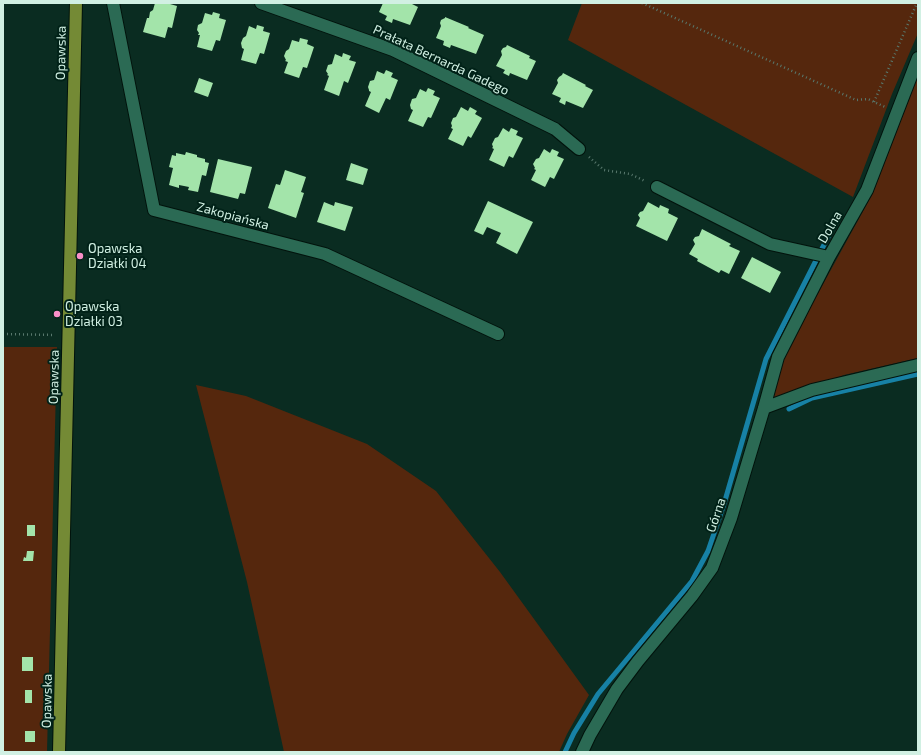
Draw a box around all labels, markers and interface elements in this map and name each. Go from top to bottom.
street label: Prałata Bernarda Gadego [371,22,511,98]
street label: Opawska [53,26,69,80]
street label: Zakopiańska [195,199,271,233]
street label: Dolna [815,208,845,246]
place label: Opawska Działki 04 [88,241,146,272]
marker: Opawska Działki 04 [75,251,85,261]
place label: Opawska Działki 03 [65,299,123,330]
marker: Opawska Działki 03 [52,309,62,319]
street label: Opawska [46,350,62,404]
street label: Górna [703,496,729,534]
street label: Opawska [39,674,55,728]

